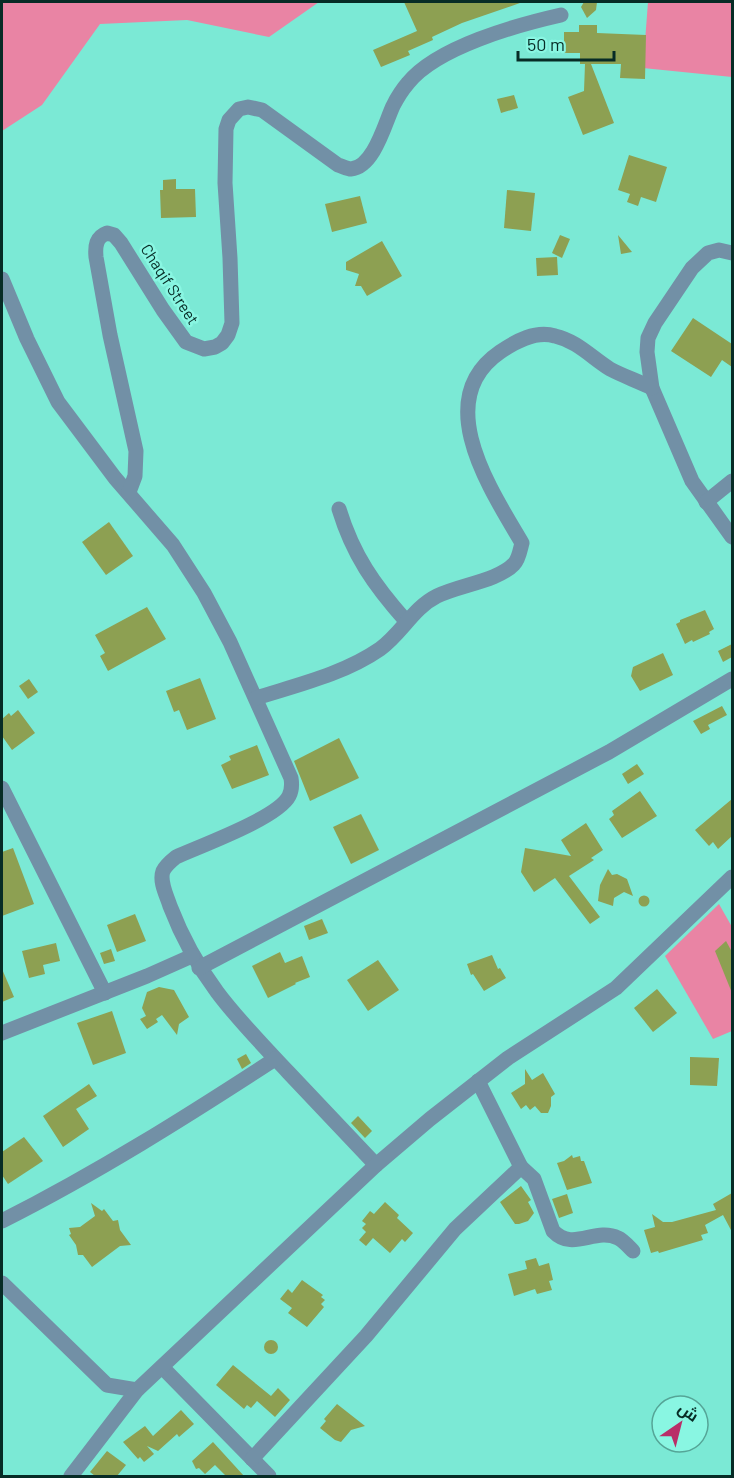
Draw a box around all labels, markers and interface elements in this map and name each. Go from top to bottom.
scale bar [518,24,614,62]
text: 50 m [527,33,565,55]
street label: Chaqif Street [137,240,203,327]
north arrow [650,1394,710,1454]
text: ش [674,1398,703,1426]

